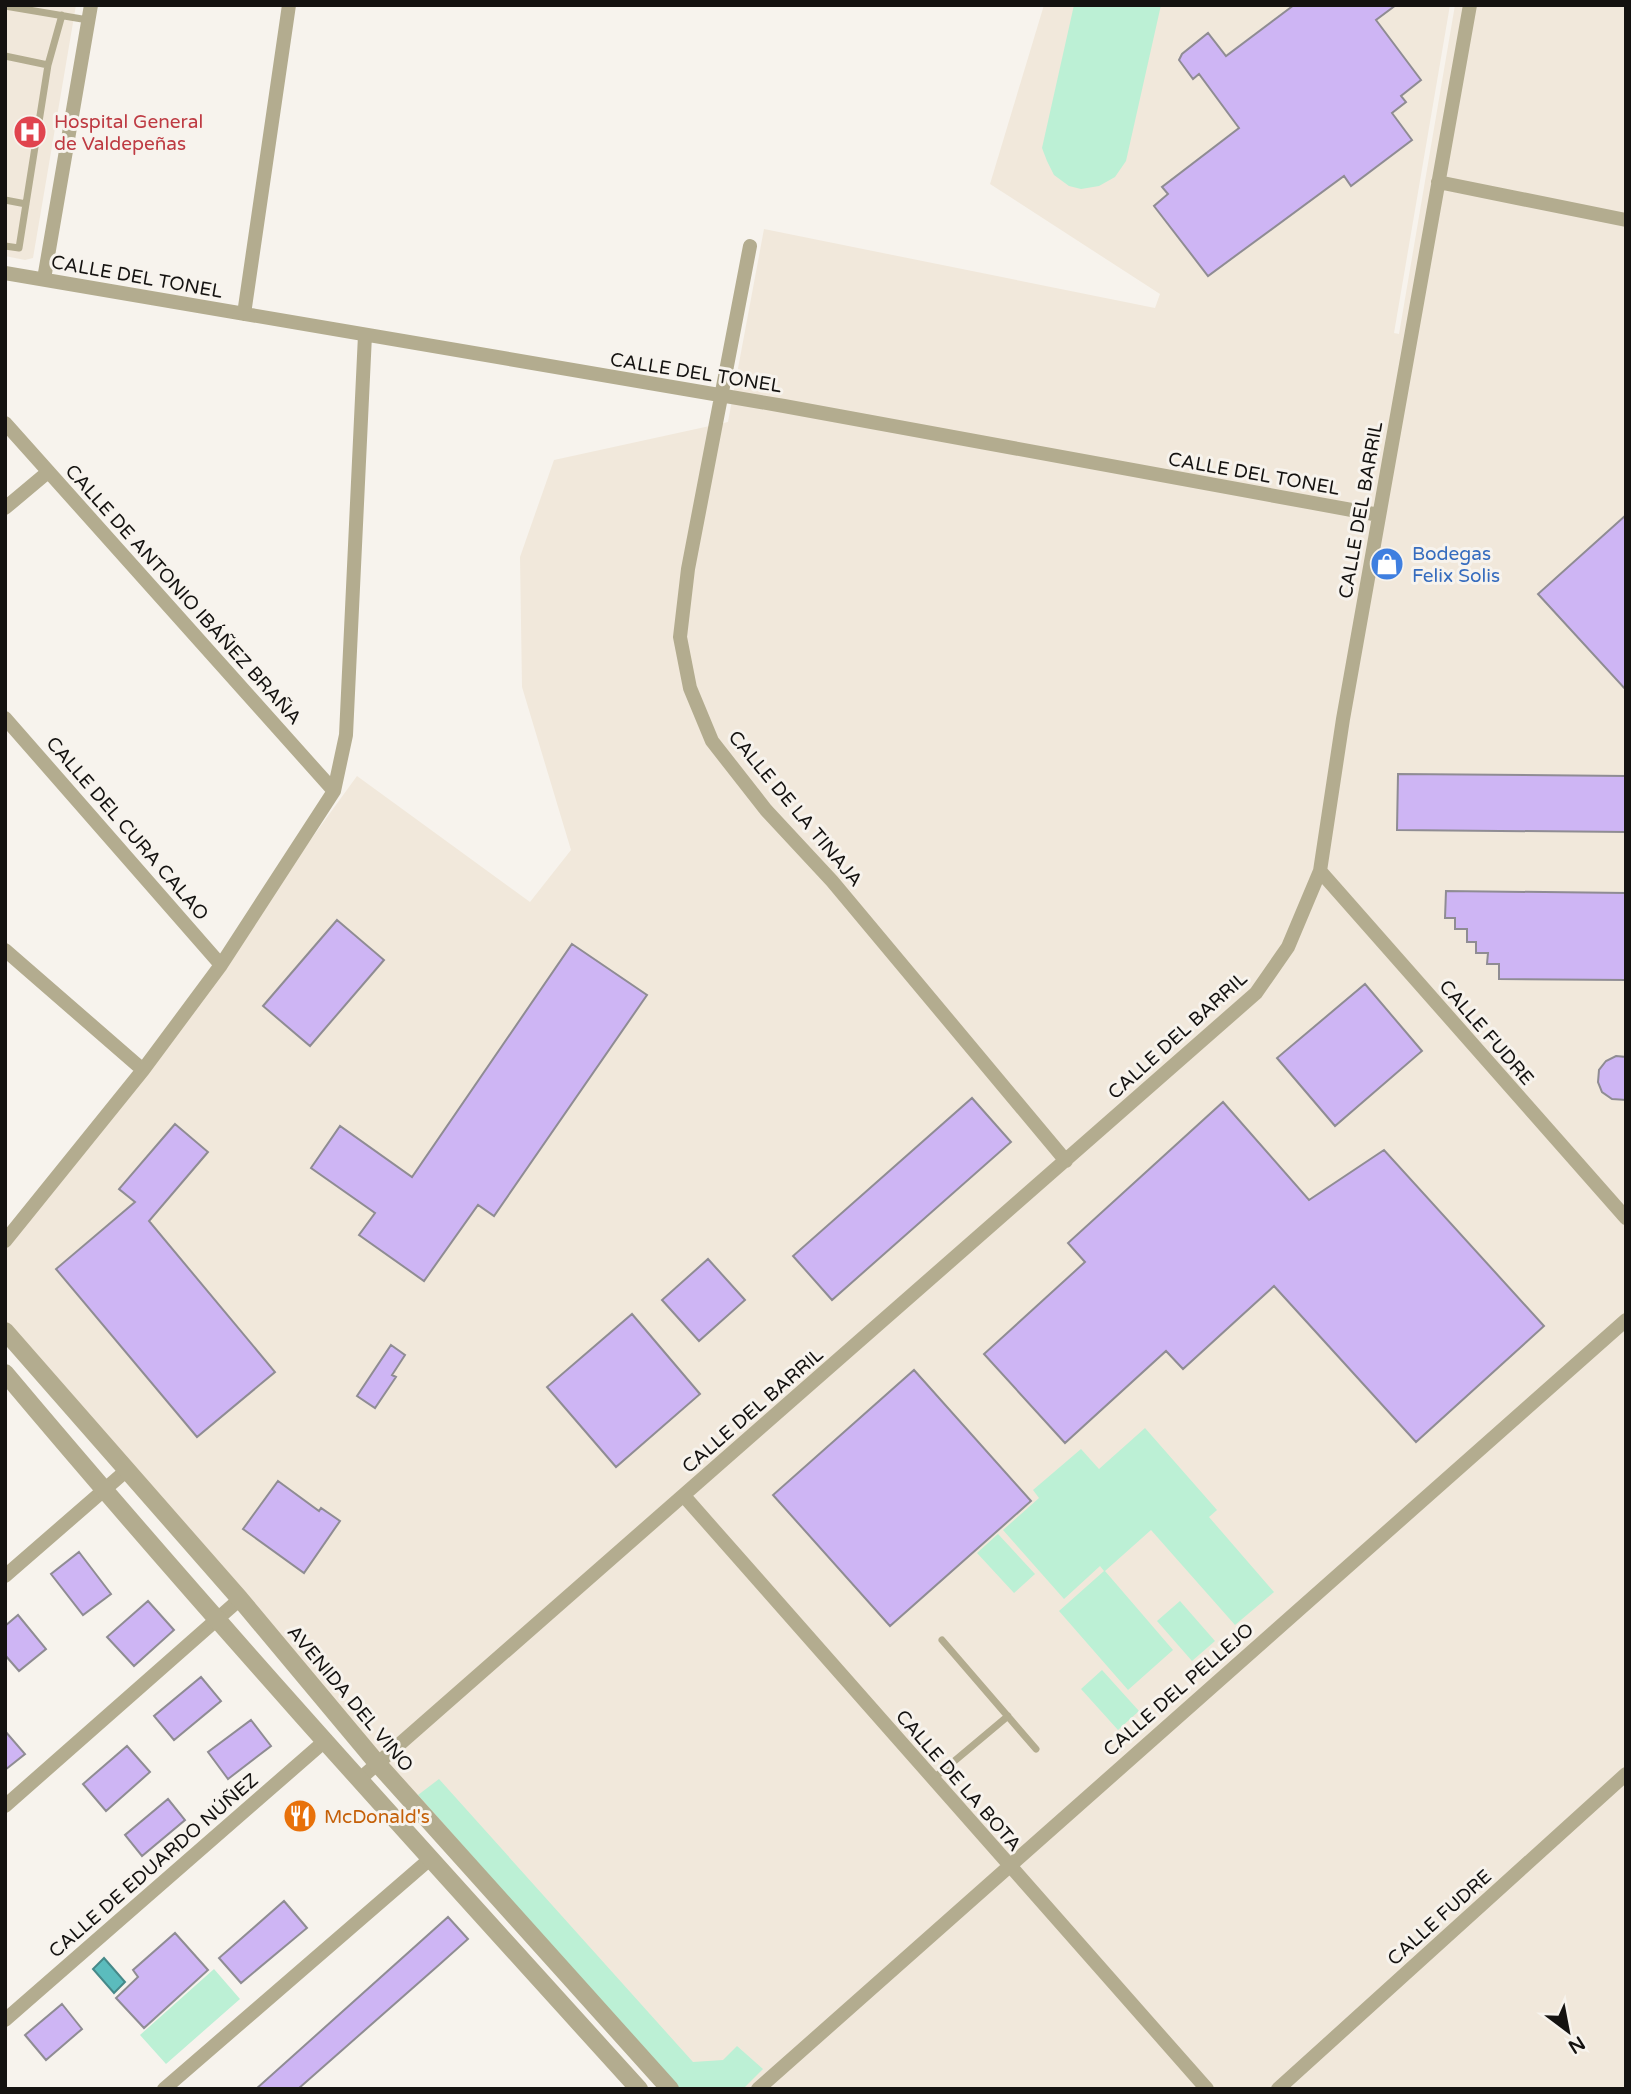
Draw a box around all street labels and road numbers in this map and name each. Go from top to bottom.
street label: CALLE DEL TONEL [49,251,224,303]
street label: CALLE DEL TONEL [608,349,783,397]
street label: CALLE DEL BARRIL [1335,420,1387,600]
street label: CALLE DEL TONEL [1166,448,1341,500]
street label: CALLE DE ANTONIO IBÁÑEZ BRAÑA [61,459,307,729]
street label: CALLE DE LA TINAJA [724,726,867,891]
street label: CALLE DEL CURA CALAO [41,732,213,925]
street label: CALLE DEL BARRIL [1104,968,1252,1104]
street label: CALLE FUDRE [1435,976,1538,1090]
street label: CALLE DEL BARRIL [678,1344,828,1478]
street label: CALLE DEL PELLEJO [1099,1619,1258,1761]
street label: AVENIDA DEL VINO [283,1621,418,1776]
street label: CALLE DE LA BOTA [891,1706,1026,1856]
street label: CALLE DE EDUARDO NÚÑEZ [44,1768,263,1962]
street label: CALLE FUDRE [1383,1865,1496,1970]

